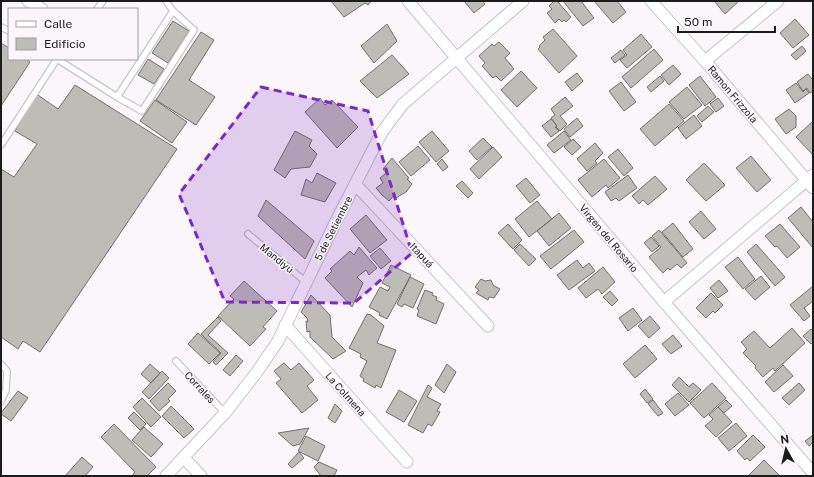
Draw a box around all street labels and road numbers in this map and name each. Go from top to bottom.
street label: Ramon Frizzola [706,63,760,125]
street label: 5 de Setiembre [312,193,355,262]
street label: Virgen del Rosario [577,202,641,275]
street label: Itapuá [408,240,436,270]
street label: Mandiyú [258,241,296,275]
street label: Corrales [182,369,218,405]
street label: La Colmena [323,370,369,418]

